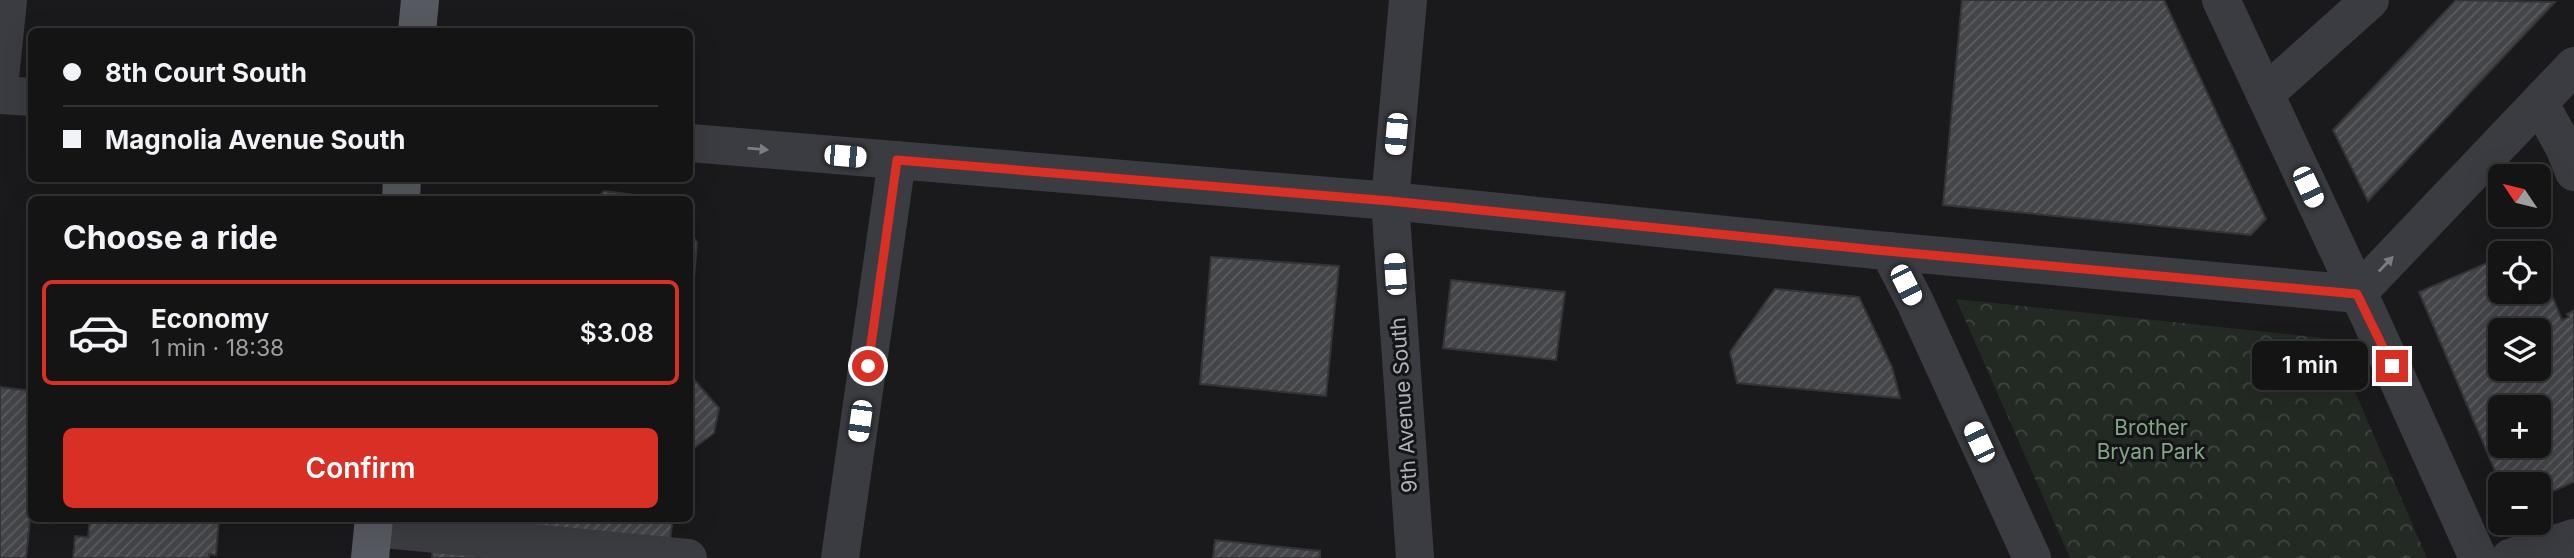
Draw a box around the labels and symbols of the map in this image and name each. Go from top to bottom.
car [1384,112,1409,156]
one-way arrow [747,144,769,155]
car [824,144,867,168]
car [2290,164,2327,210]
north arrow [2488,164,2552,228]
car [1384,252,1407,296]
one-way arrow [2378,255,2395,272]
car [1888,262,1925,308]
street label: 9th Avenue South [1385,316,1422,494]
callout: 1 min [2252,342,2368,390]
route start [852,350,884,382]
route end [2376,350,2408,382]
car [847,399,874,443]
park label: Brother Bryan Park [2097,415,2206,464]
car [1961,419,1998,465]

